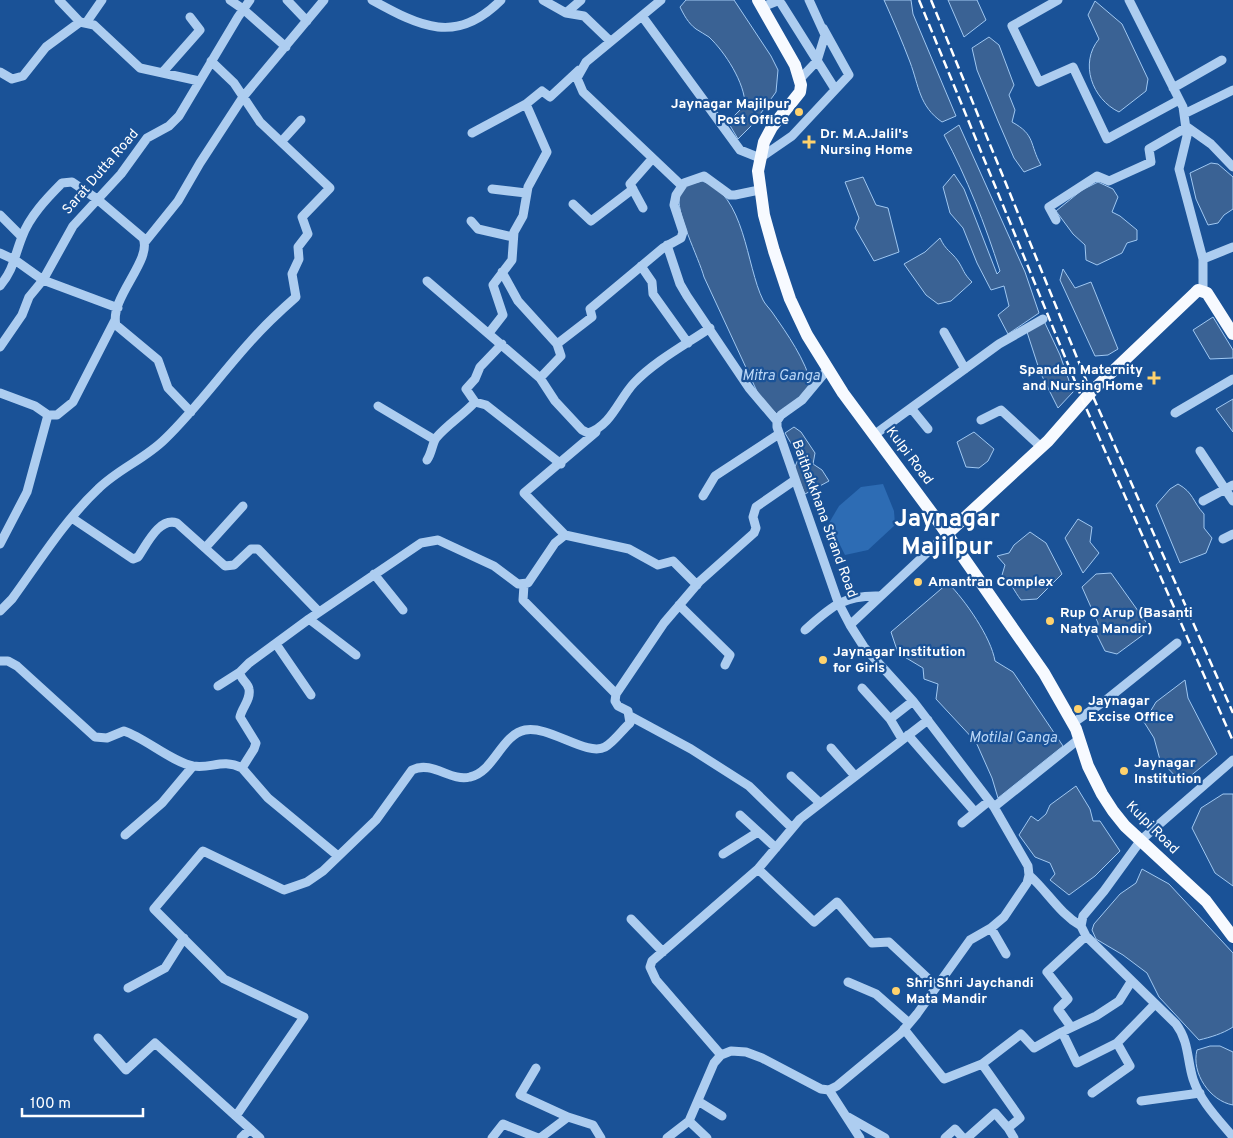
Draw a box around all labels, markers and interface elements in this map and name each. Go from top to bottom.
place label: Jaynagar Majilpur Post Office [671,96,789,129]
marker: Jaynagar Majilpur Post Office [793,106,805,118]
street label: Sarat Dutta Road [59,126,143,218]
place label: Dr. M.A.Jalil's Nursing Home [820,126,913,159]
marker: Dr. M.A.Jalil's Nursing Home [802,135,816,149]
place label: Spandan Maternity and Nursing Home [1019,362,1143,395]
water label: Mitra Ganga [742,367,820,386]
marker: Spandan Maternity and Nursing Home [1147,371,1161,385]
street label: Kulpi Road [882,424,936,488]
street label: Baithakkhana Strand Road [787,438,861,600]
district label: Jaynagar Majilpur [894,505,1000,563]
place label: Amantran Complex [928,574,1053,591]
marker: Amantran Complex [912,576,924,588]
place label: Rup O Arup (Basanti Natya Mandir) [1060,605,1193,638]
marker: Rup O Arup (Basanti Natya Mandir) [1044,615,1056,627]
place label: Jaynagar Institution for Girls [833,644,965,677]
marker: Jaynagar Institution for Girls [817,654,829,666]
place label: Jaynagar Excise Office [1088,693,1174,726]
marker: Jaynagar Excise Office [1072,703,1084,715]
water label: Motilal Ganga [969,729,1058,748]
place label: Jaynagar Institution [1134,755,1202,788]
marker: Jaynagar Institution [1118,765,1130,777]
street label: Kulpi Road [1122,798,1182,858]
place label: Shri Shri Jaychandi Mata Mandir [906,975,1034,1008]
marker: Shri Shri Jaychandi Mata Mandir [890,985,902,997]
scale bar [22,1086,144,1118]
text: 100 m [30,1095,71,1114]

